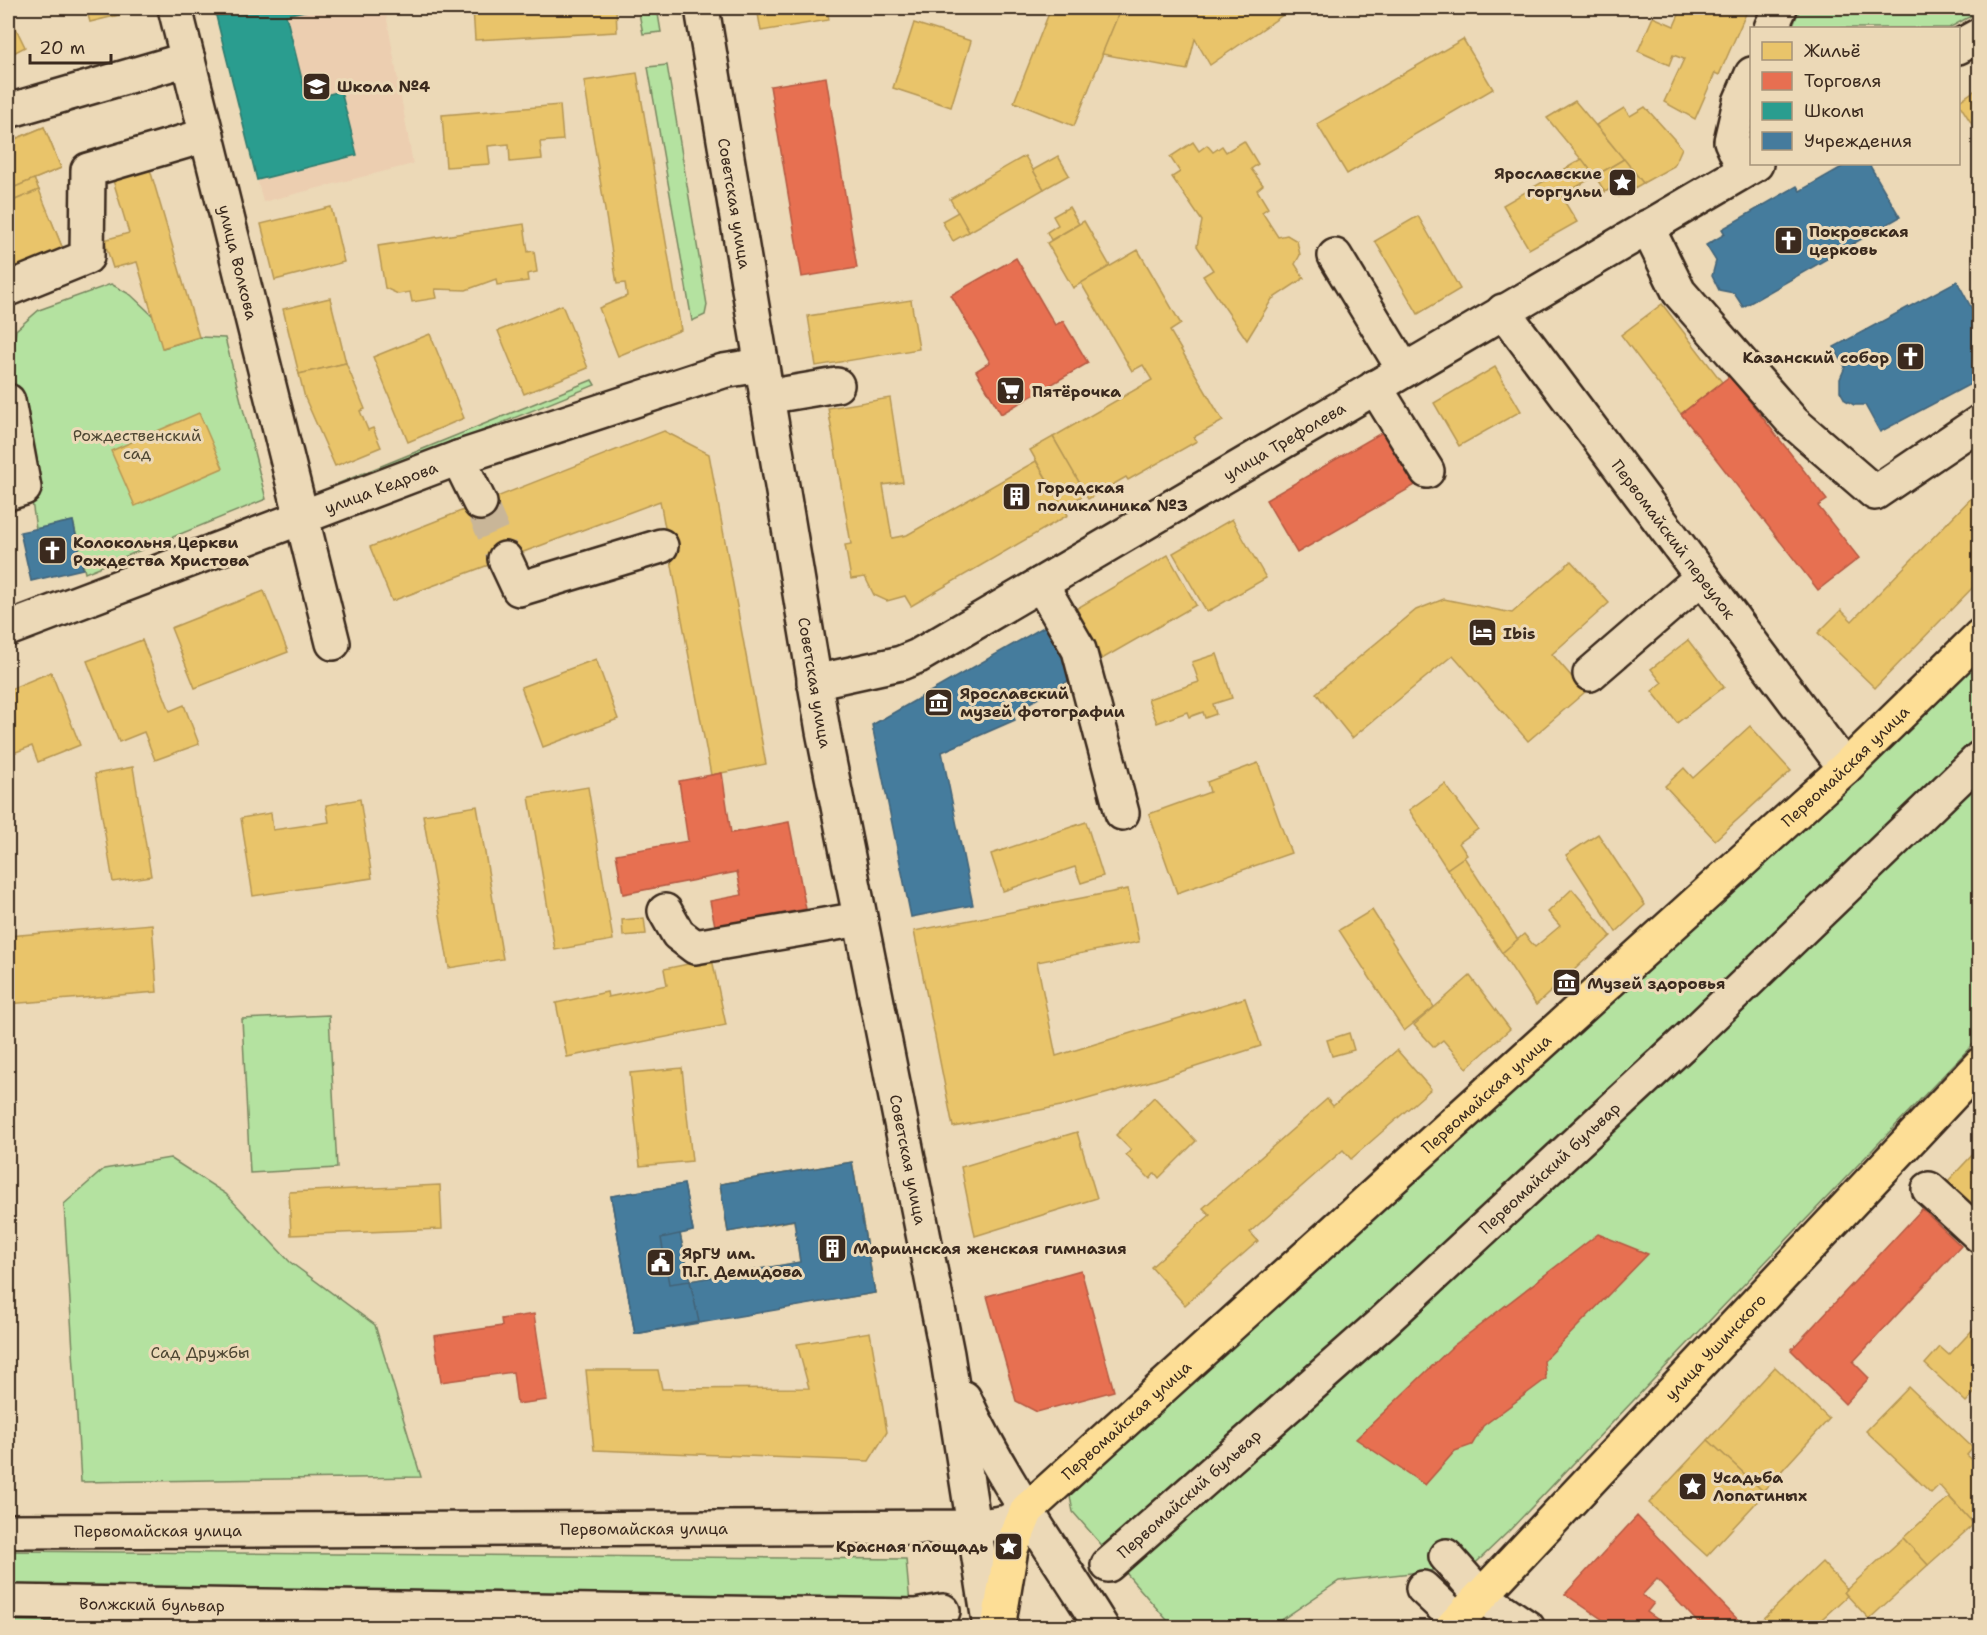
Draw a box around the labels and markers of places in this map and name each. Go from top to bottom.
school or university icon: Школа №4 [300,70,332,102]
place label: Школа №4 [337,76,430,97]
place label: Ярославские горгульи [1495,163,1602,202]
place icon: Ярославские горгульи [1607,166,1639,198]
place label: Покровская церковь [1809,221,1909,260]
church icon: Покровская церковь [1772,224,1804,256]
church icon: Казанский собор [1894,341,1926,373]
place label: Казанский собор [1743,347,1889,368]
supermarket icon: Пятёрочка [995,375,1027,407]
place label: Пятёрочка [1032,381,1121,402]
place label: Городская поликлиника №3 [1037,477,1188,516]
building icon: Городская поликлиника №3 [1000,480,1032,512]
place label: Колокольня Церкви Рождества Христова [73,532,249,571]
church icon: Колокольня Церкви Рождества Христова [36,535,68,567]
hotel icon: Ibis [1466,617,1498,649]
place label: Ibis [1503,623,1535,644]
place label: Ярославский музей фотографии [960,683,1125,722]
museum icon: Ярославский музей фотографии [923,686,955,718]
museum icon: Музей здоровья [1550,967,1582,999]
place label: Музей здоровья [1587,973,1725,994]
building icon: Мариинская женская гимназия [816,1232,848,1264]
place label: Мариинская женская гимназия [853,1238,1127,1259]
place label: ЯрГУ им. П.Г. Демидова [682,1243,802,1282]
public building icon: ЯрГУ им. П.Г. Демидова [645,1246,677,1278]
place label: Усадьба Лопатиных [1713,1467,1807,1506]
place icon: Усадьба Лопатиных [1676,1470,1708,1502]
place icon: Красная площадь [993,1530,1025,1562]
place label: Красная площадь [836,1536,988,1557]

